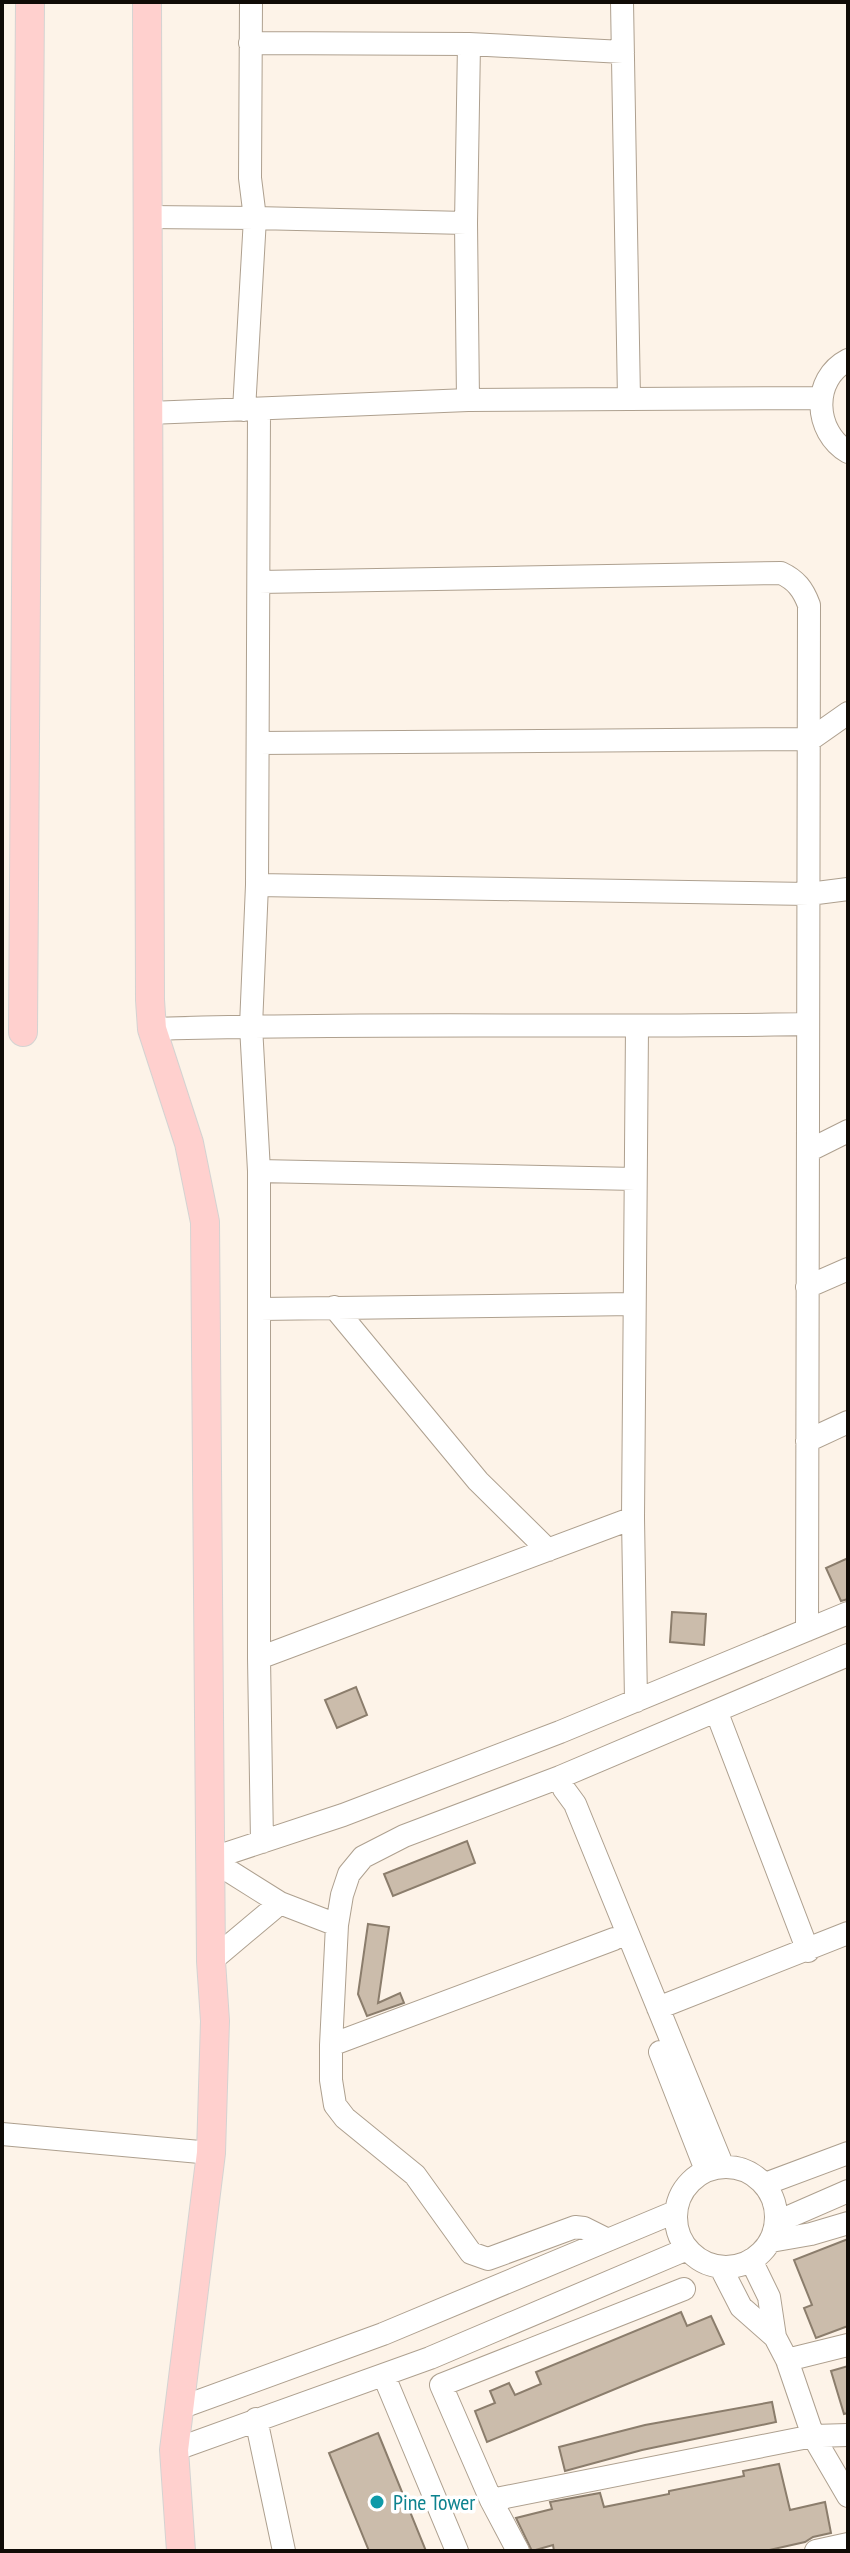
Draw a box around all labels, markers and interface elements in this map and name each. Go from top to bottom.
place label: Pine Tower [393,2488,475,2516]
marker: Pine Tower [368,2493,386,2511]

